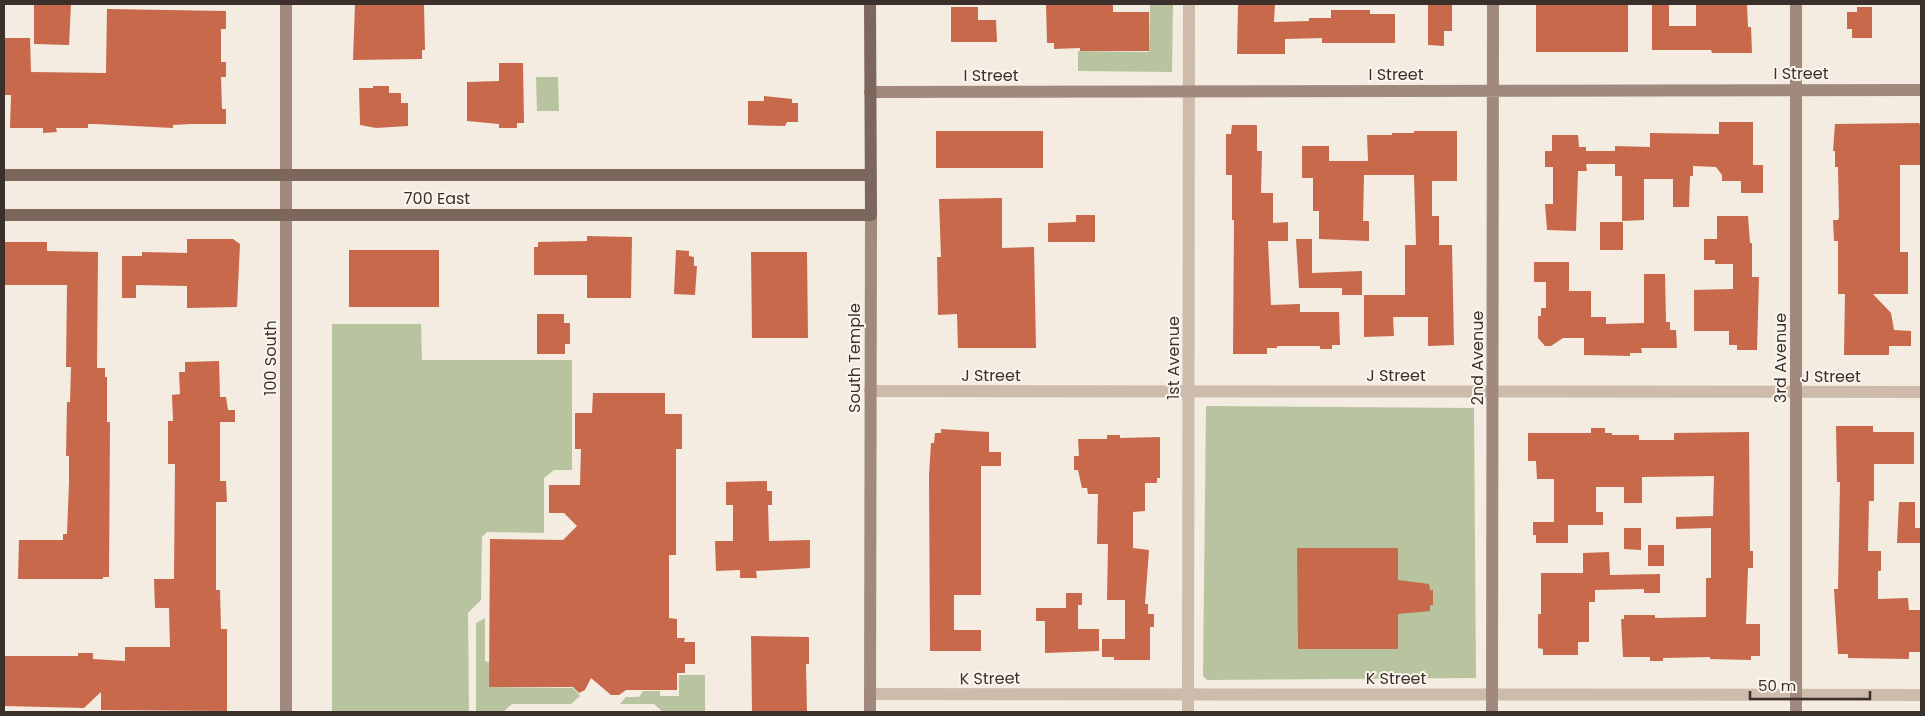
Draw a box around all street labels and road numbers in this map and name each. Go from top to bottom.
street label: I Street [1773,62,1829,85]
street label: I Street [1368,63,1424,86]
street label: I Street [963,64,1019,87]
street label: 700 East [404,187,470,210]
street label: South Temple [843,303,866,413]
street label: 2nd Avenue [1466,311,1489,405]
street label: 3rd Avenue [1769,313,1792,403]
street label: 1st Avenue [1162,316,1185,400]
street label: 100 South [259,320,282,396]
street label: J Street [961,364,1021,387]
street label: J Street [1366,364,1426,387]
street label: J Street [1801,365,1861,388]
street label: K Street [959,666,1021,691]
street label: K Street [1366,667,1427,690]

